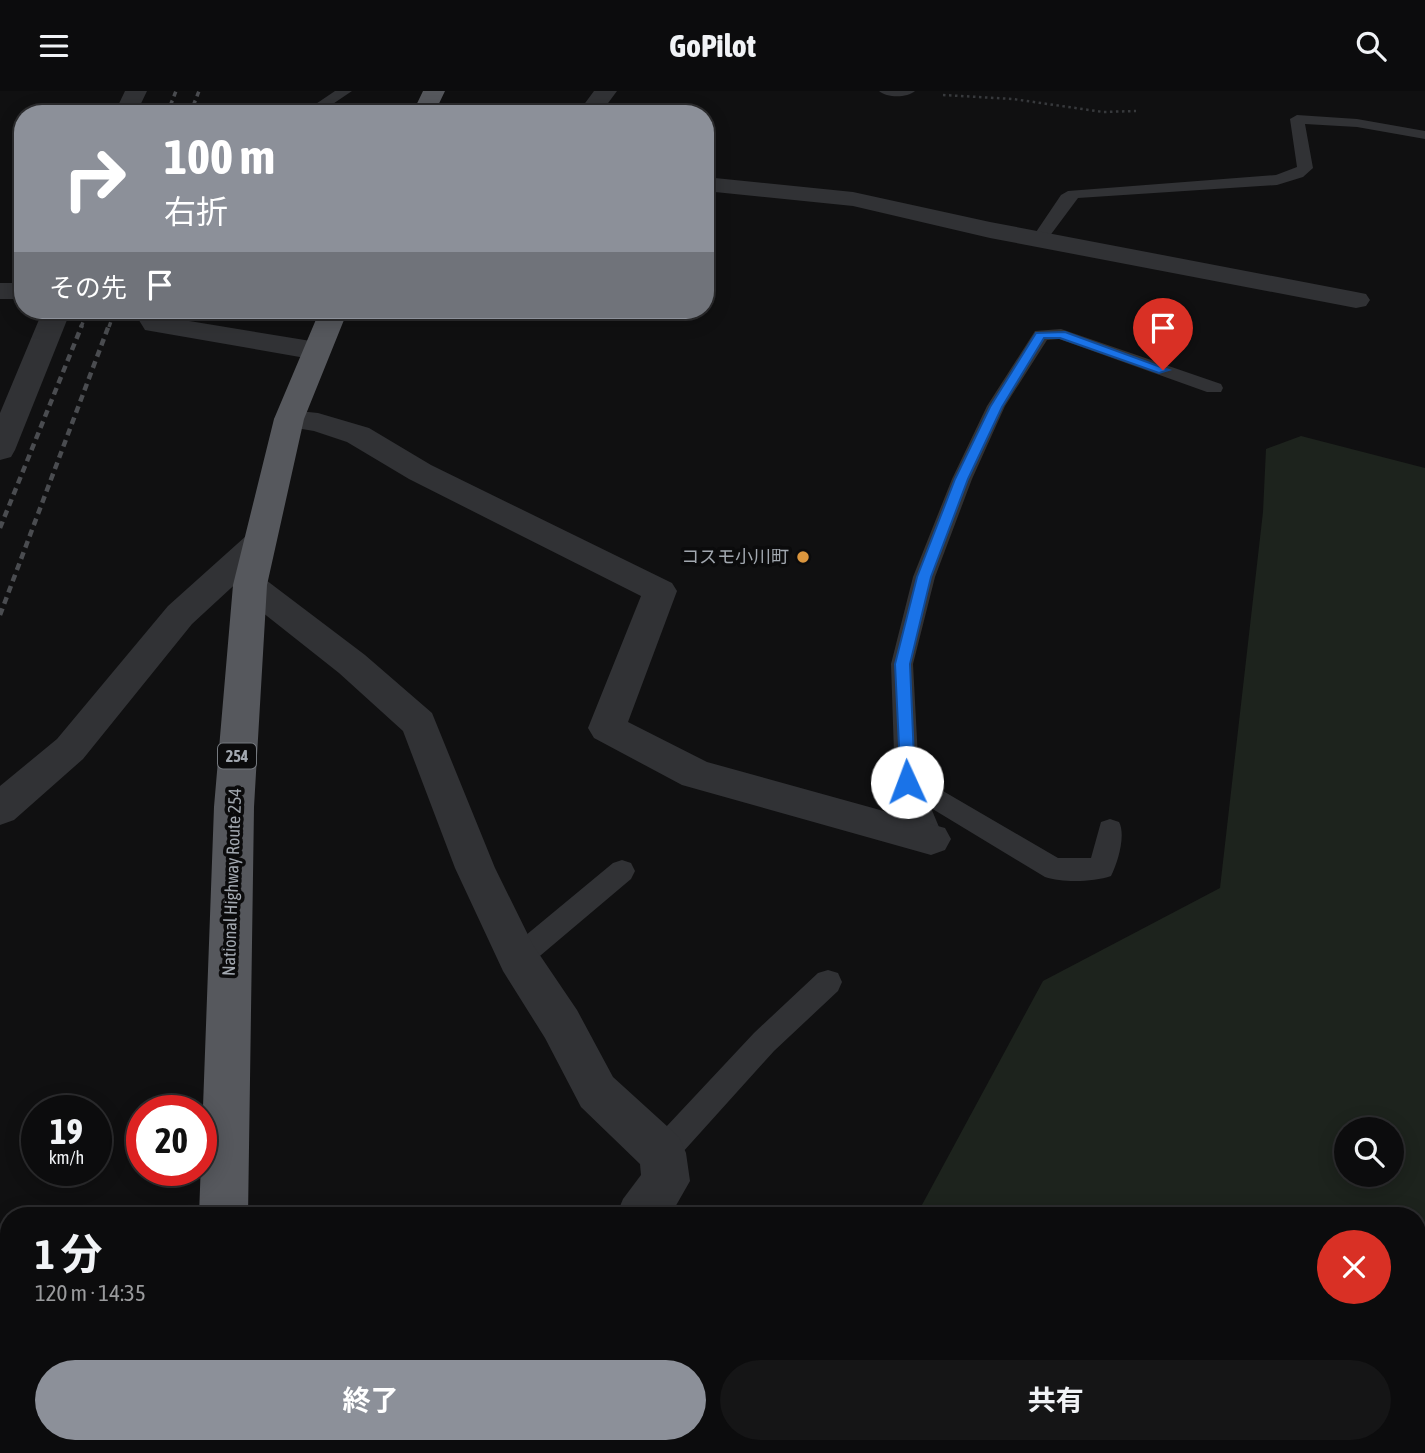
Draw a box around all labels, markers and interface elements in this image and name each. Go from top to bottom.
icon: menu [35,27,73,65]
text: GoPilot [669,27,756,64]
icon: search [1352,27,1390,65]
text: 100 m [164,128,275,184]
icon: right [49,133,140,224]
text: 右折 [164,193,228,230]
icon: arrive [141,266,179,304]
text: その先 [49,273,127,303]
pin [1133,298,1193,370]
icon: arrive [1144,309,1182,347]
place label: コスモ小川町 [681,546,789,567]
marker: コスモ小川町 [795,549,811,565]
road number: 254 [218,743,256,769]
position arrow [870,745,944,819]
street label: National Highway Route 254 [218,788,245,976]
speed limit sign: 20 [126,1095,217,1186]
text: 19 [50,1111,83,1151]
map controls [1334,1117,1404,1187]
button: search [1334,1117,1404,1187]
text: km/h [49,1147,84,1168]
text: 1 分 [35,1230,103,1278]
button: close [1317,1230,1391,1304]
text: 120 m · 14:35 [35,1280,146,1306]
button: 終了 [35,1360,706,1440]
button: 共有 [720,1360,1391,1440]

